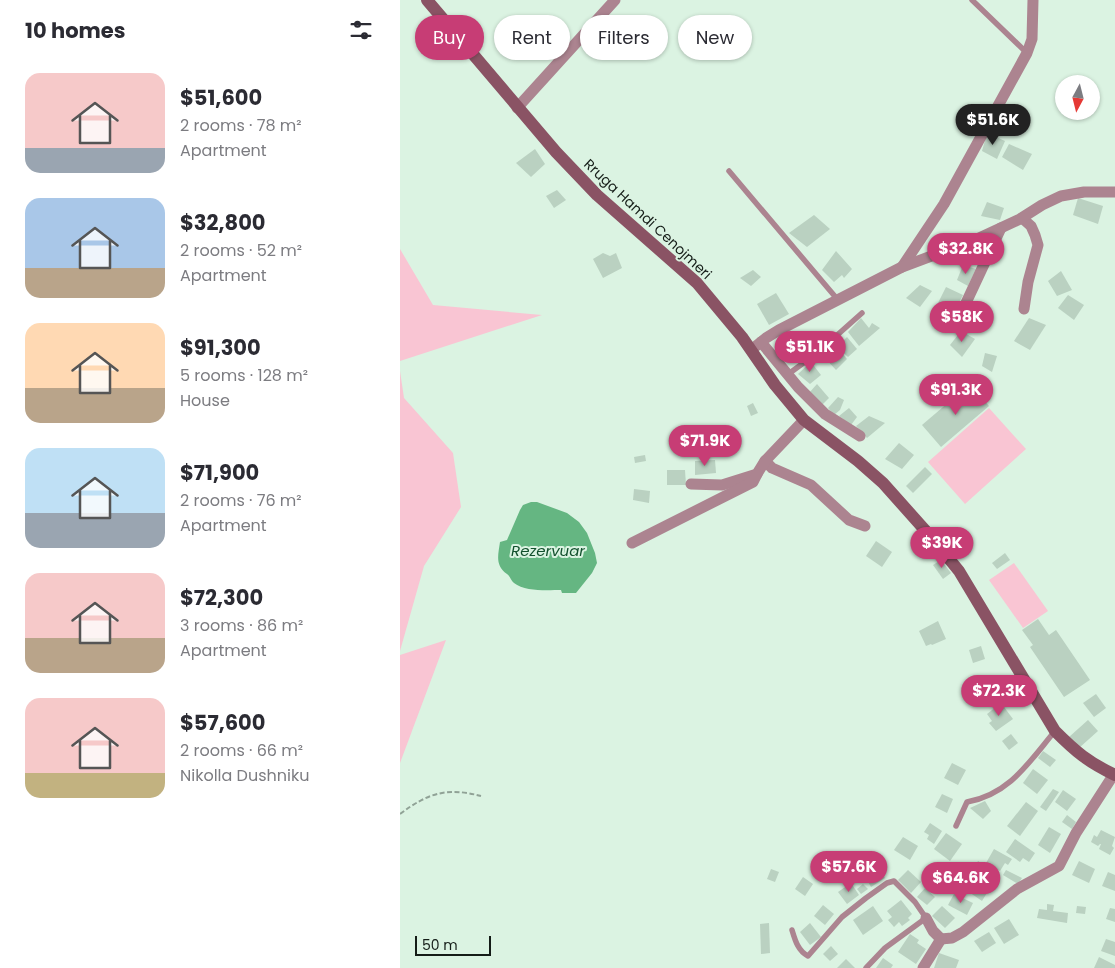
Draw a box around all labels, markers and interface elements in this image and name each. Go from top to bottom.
chip: Buy [415,15,484,60]
chip: Rent [494,15,570,60]
chip: Filters [580,15,668,60]
chip: New [678,15,752,60]
text: 10 homes [25,16,125,45]
icon: filters [347,16,375,44]
north arrow [1055,75,1100,120]
map controls [1055,75,1100,120]
text: $51,600 [180,83,262,112]
icon: home [65,93,125,153]
pin: $51.6K [952,104,1034,146]
text: $51.6K [967,108,1019,131]
text: 2 rooms · 78 m² [180,114,302,137]
text: Apartment [180,139,267,162]
street label: Rruga Hamdi Cenojmeri [580,154,716,284]
text: $32,800 [180,208,266,237]
icon: home [65,218,125,278]
pin: $32.8K [925,232,1007,275]
text: $32.8K [938,237,994,260]
text: 2 rooms · 52 m² [180,239,302,262]
text: Apartment [180,264,267,287]
pin: $58K [932,300,992,343]
text: $58K [941,305,983,328]
pin: $51.1K [769,330,851,373]
text: $91,300 [180,333,261,362]
text: $51.1K [786,335,834,358]
icon: home [65,343,125,403]
text: 5 rooms · 128 m² [180,364,308,387]
pin: $91.3K [915,374,997,416]
text: $91.3K [930,378,982,401]
text: House [180,389,230,412]
pin: $71.9K [664,424,746,467]
text: $71.9K [680,429,730,452]
text: $71,900 [180,458,259,487]
icon: home [65,468,125,528]
text: 2 rooms · 76 m² [180,489,302,512]
text: Apartment [180,514,267,537]
pin: $39K [912,526,972,569]
text: $39K [921,531,963,554]
water label: Rezervuar [511,540,585,561]
text: $72,300 [180,583,263,612]
icon: home [65,593,125,653]
text: 3 rooms · 86 m² [180,614,303,637]
text: Apartment [180,639,267,662]
pin: $72.3K [958,674,1040,717]
text: $72.3K [972,679,1026,702]
text: $57,600 [180,708,266,737]
icon: home [65,718,125,778]
text: 2 rooms · 66 m² [180,739,303,762]
text: Nikolla Dushniku [180,764,309,787]
pin: $57.6K [808,850,890,893]
text: $57.6K [821,855,877,878]
pin: $64.6K [920,862,1002,904]
text: $64.6K [932,866,990,889]
scale bar [415,933,491,956]
text: 50 m [422,935,458,955]

